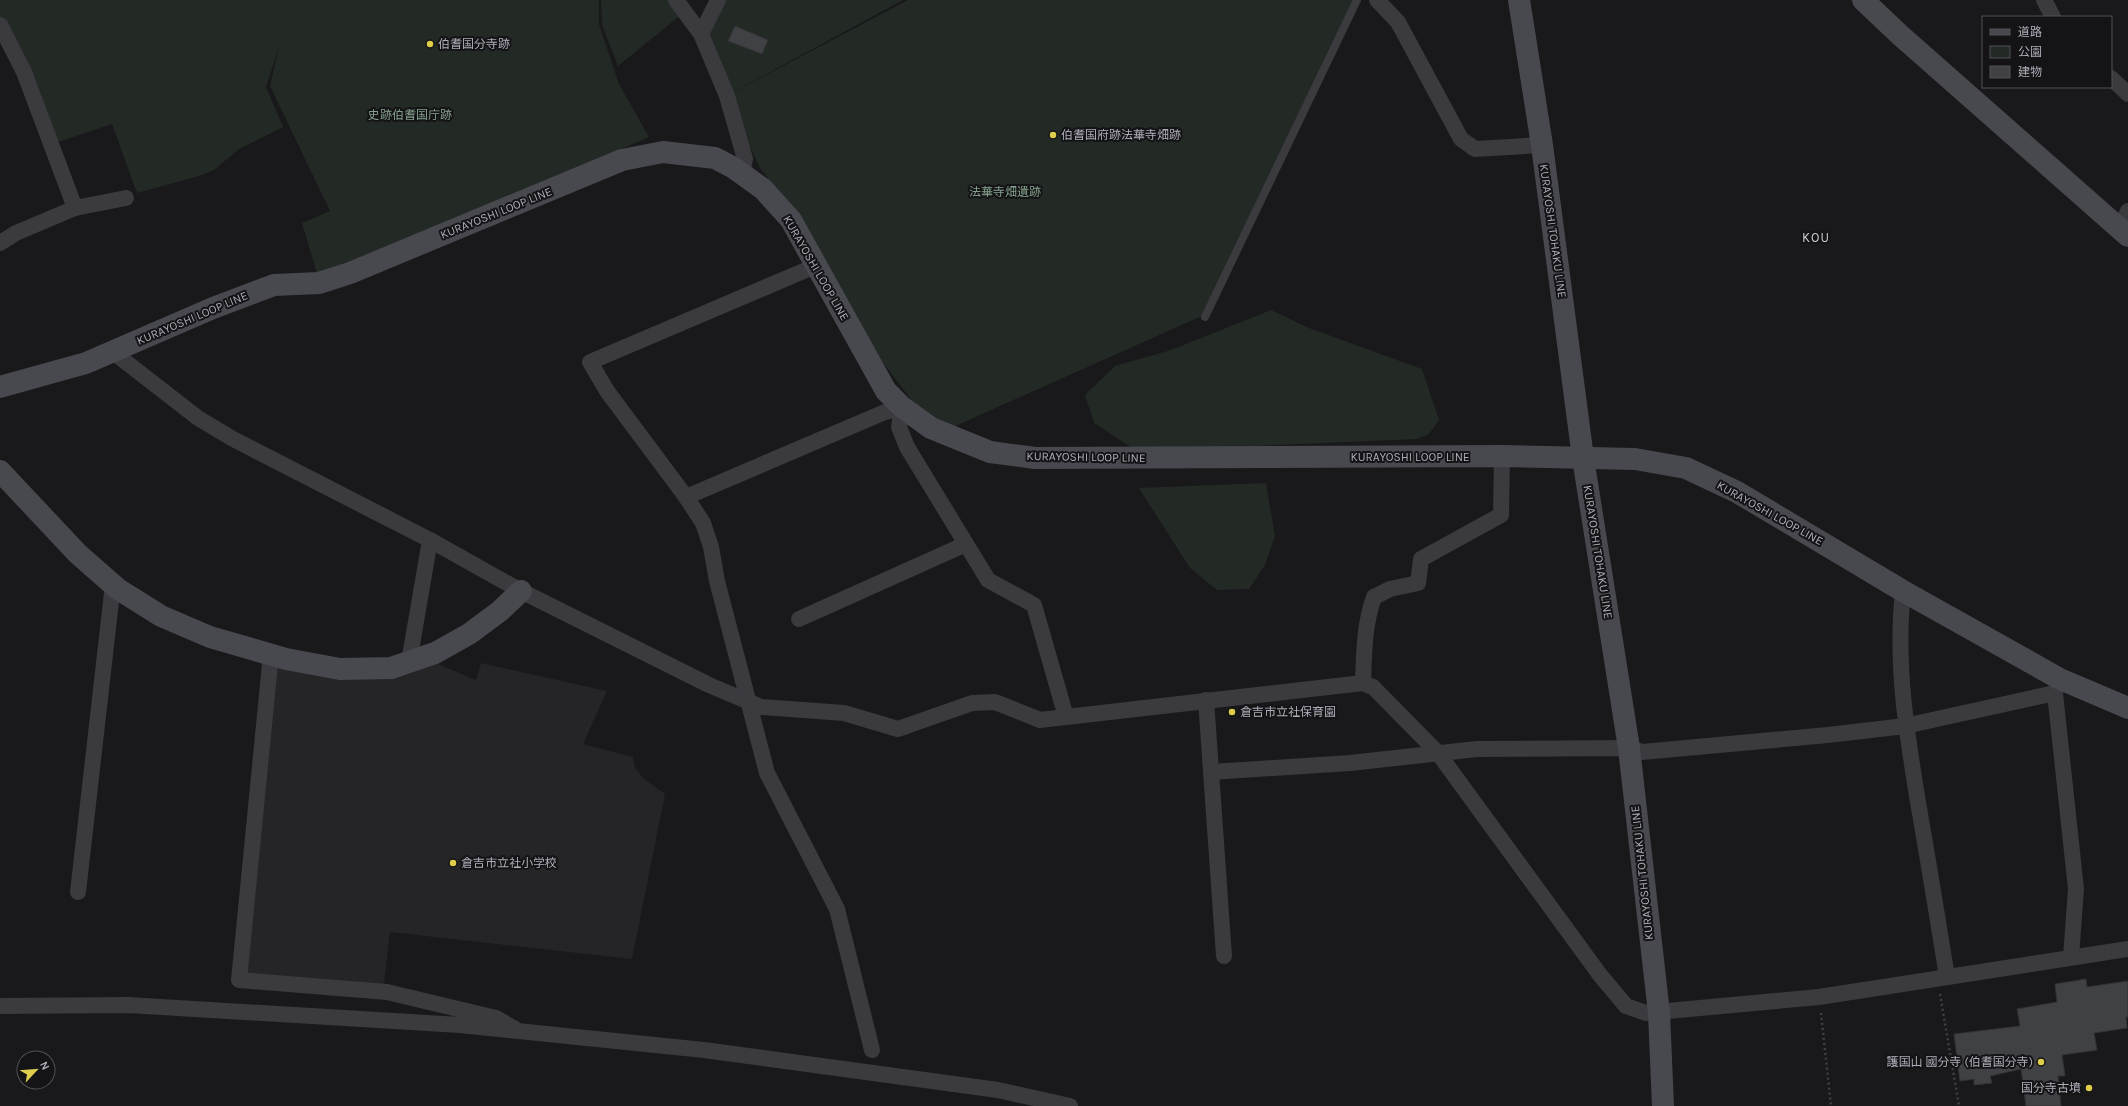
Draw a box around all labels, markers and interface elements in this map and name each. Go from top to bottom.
legend [1982,16,2112,88]
text: 道路 [2018,25,2042,39]
place label: 伯耆国分寺跡 [438,37,510,51]
marker: 伯耆国分寺跡 [425,39,435,49]
text: 公園 [2018,45,2042,59]
text: 建物 [2018,65,2042,79]
park label: 史跡伯耆国庁跡 [368,108,452,122]
place label: 伯耆国府跡法華寺畑跡 [1061,128,1181,142]
marker: 伯耆国府跡法華寺畑跡 [1048,130,1058,140]
street label: KURAYOSHI TOHAKU LINE [1537,163,1569,299]
street label: KURAYOSHI LOOP LINE [438,184,554,242]
park label: 法華寺畑遺跡 [969,185,1041,199]
street label: KURAYOSHI LOOP LINE [780,213,852,323]
district label: KOU [1802,230,1830,245]
street label: KURAYOSHI LOOP LINE [134,288,250,348]
street label: KURAYOSHI LOOP LINE [1026,449,1146,465]
street label: KURAYOSHI LOOP LINE [1350,450,1470,464]
street label: KURAYOSHI LOOP LINE [1714,478,1826,548]
street label: KURAYOSHI TOHAKU LINE [1581,484,1615,620]
place label: 倉吉市立社保育園 [1240,705,1336,719]
marker: 倉吉市立社保育園 [1227,707,1237,717]
street label: KURAYOSHI TOHAKU LINE [1628,805,1656,941]
place label: 倉吉市立社小学校 [461,856,557,870]
marker: 倉吉市立社小学校 [448,858,458,868]
north arrow [16,1050,56,1090]
place label: 護国山 國分寺 (伯耆国分寺) [1887,1055,2033,1069]
marker: 護国山 國分寺 (伯耆国分寺) [2036,1057,2046,1067]
text: N [37,1059,52,1072]
place label: 国分寺古墳 [2021,1081,2081,1095]
marker: 国分寺古墳 [2084,1083,2094,1093]

